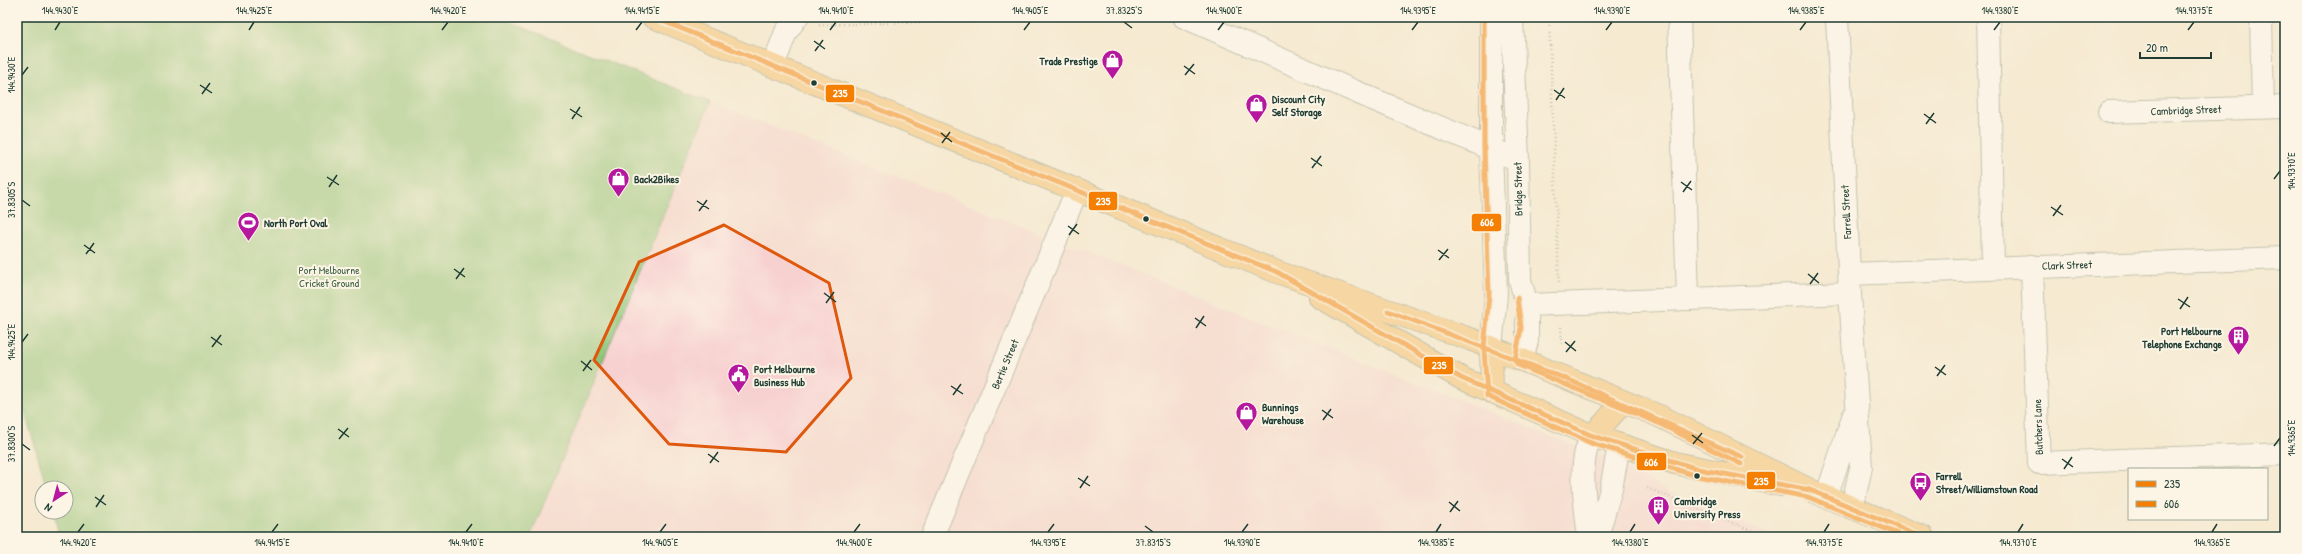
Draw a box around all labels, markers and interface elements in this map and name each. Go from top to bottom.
text: 144.9430°E [42,4,79,17]
text: 144.9425°E [236,4,273,17]
text: 144.9420°E [430,4,467,17]
text: 144.9415°E [624,4,660,17]
text: 144.9410°E [818,4,854,17]
text: 144.9405°E [1012,4,1049,17]
text: 37.8325°S [1106,4,1143,17]
text: 144.9400°E [1206,4,1243,17]
text: 144.9395°E [1400,4,1437,17]
text: 144.9390°E [1594,4,1631,17]
text: 144.9385°E [1788,4,1825,17]
text: 144.9380°E [1982,4,2019,17]
text: 144.9375°E [2175,4,2213,17]
scale bar [2140,34,2211,60]
text: 20 m [2146,39,2168,56]
shop icon: Trade Prestige [1100,48,1126,81]
place label: Trade Prestige [1038,54,1099,69]
text: 144.9430°E [5,56,18,93]
unlabelled marker [809,78,819,88]
line badge: 235 [825,84,855,103]
text: 235 [833,86,848,100]
shop icon: Discount City Self Storage [1244,92,1270,125]
place label: Discount City Self Storage [1272,92,1326,120]
street label: Cambridge Street [2150,102,2222,118]
text: 144.9370°E [2285,152,2298,190]
street label: Bridge Street [1511,162,1525,216]
shop icon: Back2Bikes [605,166,631,199]
place label: Back2Bikes [634,172,680,186]
text: 37.8305°S [5,182,18,218]
street label: Farrell Street [1838,184,1854,240]
line badge: 235 [1088,191,1118,211]
text: 235 [1096,194,1111,208]
sports icon: North Port Oval [236,210,262,243]
line badge: 606 [1471,213,1502,232]
unlabelled marker [1141,214,1151,224]
text: 606 [1480,215,1494,229]
place label: North Port Oval [264,216,329,230]
street label: Clark Street [2042,257,2093,273]
park label: Port Melbourne Cricket Ground [298,263,360,290]
text: 144.9425°E [5,323,18,360]
place label: Port Melbourne Telephone Exchange [2141,324,2223,352]
building icon: Port Melbourne Telephone Exchange [2225,324,2251,357]
street label: Bertie Street [988,337,1022,391]
line badge: 235 [1423,356,1454,375]
text: 235 [1432,358,1447,372]
public building icon: Port Melbourne Business Hub [726,362,752,395]
place label: Port Melbourne Business Hub [754,362,816,389]
street label: Butchers Lane [2030,398,2046,455]
shop icon: Bunnings Warehouse [1234,400,1260,433]
place label: Bunnings Warehouse [1262,400,1304,427]
text: 144.9365°E [2285,419,2298,456]
text: 37.8300°S [5,425,18,462]
line badge: 606 [1636,452,1667,471]
text: 606 [1644,455,1658,469]
legend [2128,468,2268,520]
bus stop icon: Farrell Street/Williamstown Road [1908,469,1934,502]
place label: Farrell Street/Williamstown Road [1935,469,2038,496]
unlabelled marker [1692,471,1702,481]
line badge: 235 [1746,471,1776,490]
text: 235 [1754,474,1769,488]
text: 235 [2164,475,2180,492]
north arrow [34,480,74,520]
building icon: Cambridge University Press [1646,494,1672,527]
place label: Cambridge University Press [1674,494,1741,522]
text: 606 [2164,495,2179,512]
text: N [42,501,55,515]
text: 144.9420°E [60,536,97,549]
text: 144.9415°E [254,536,290,549]
text: 144.9410°E [448,536,484,549]
text: 144.9405°E [642,536,679,549]
text: 144.9400°E [836,536,873,549]
text: 144.9395°E [1030,536,1067,549]
text: 37.8315°S [1135,536,1171,549]
text: 144.9390°E [1224,536,1261,549]
text: 144.9385°E [1418,536,1455,549]
text: 144.9380°E [1612,536,1649,549]
text: 144.9375°E [1805,536,1843,549]
text: 144.9370°E [1999,536,2037,549]
text: 144.9365°E [2194,536,2231,549]

